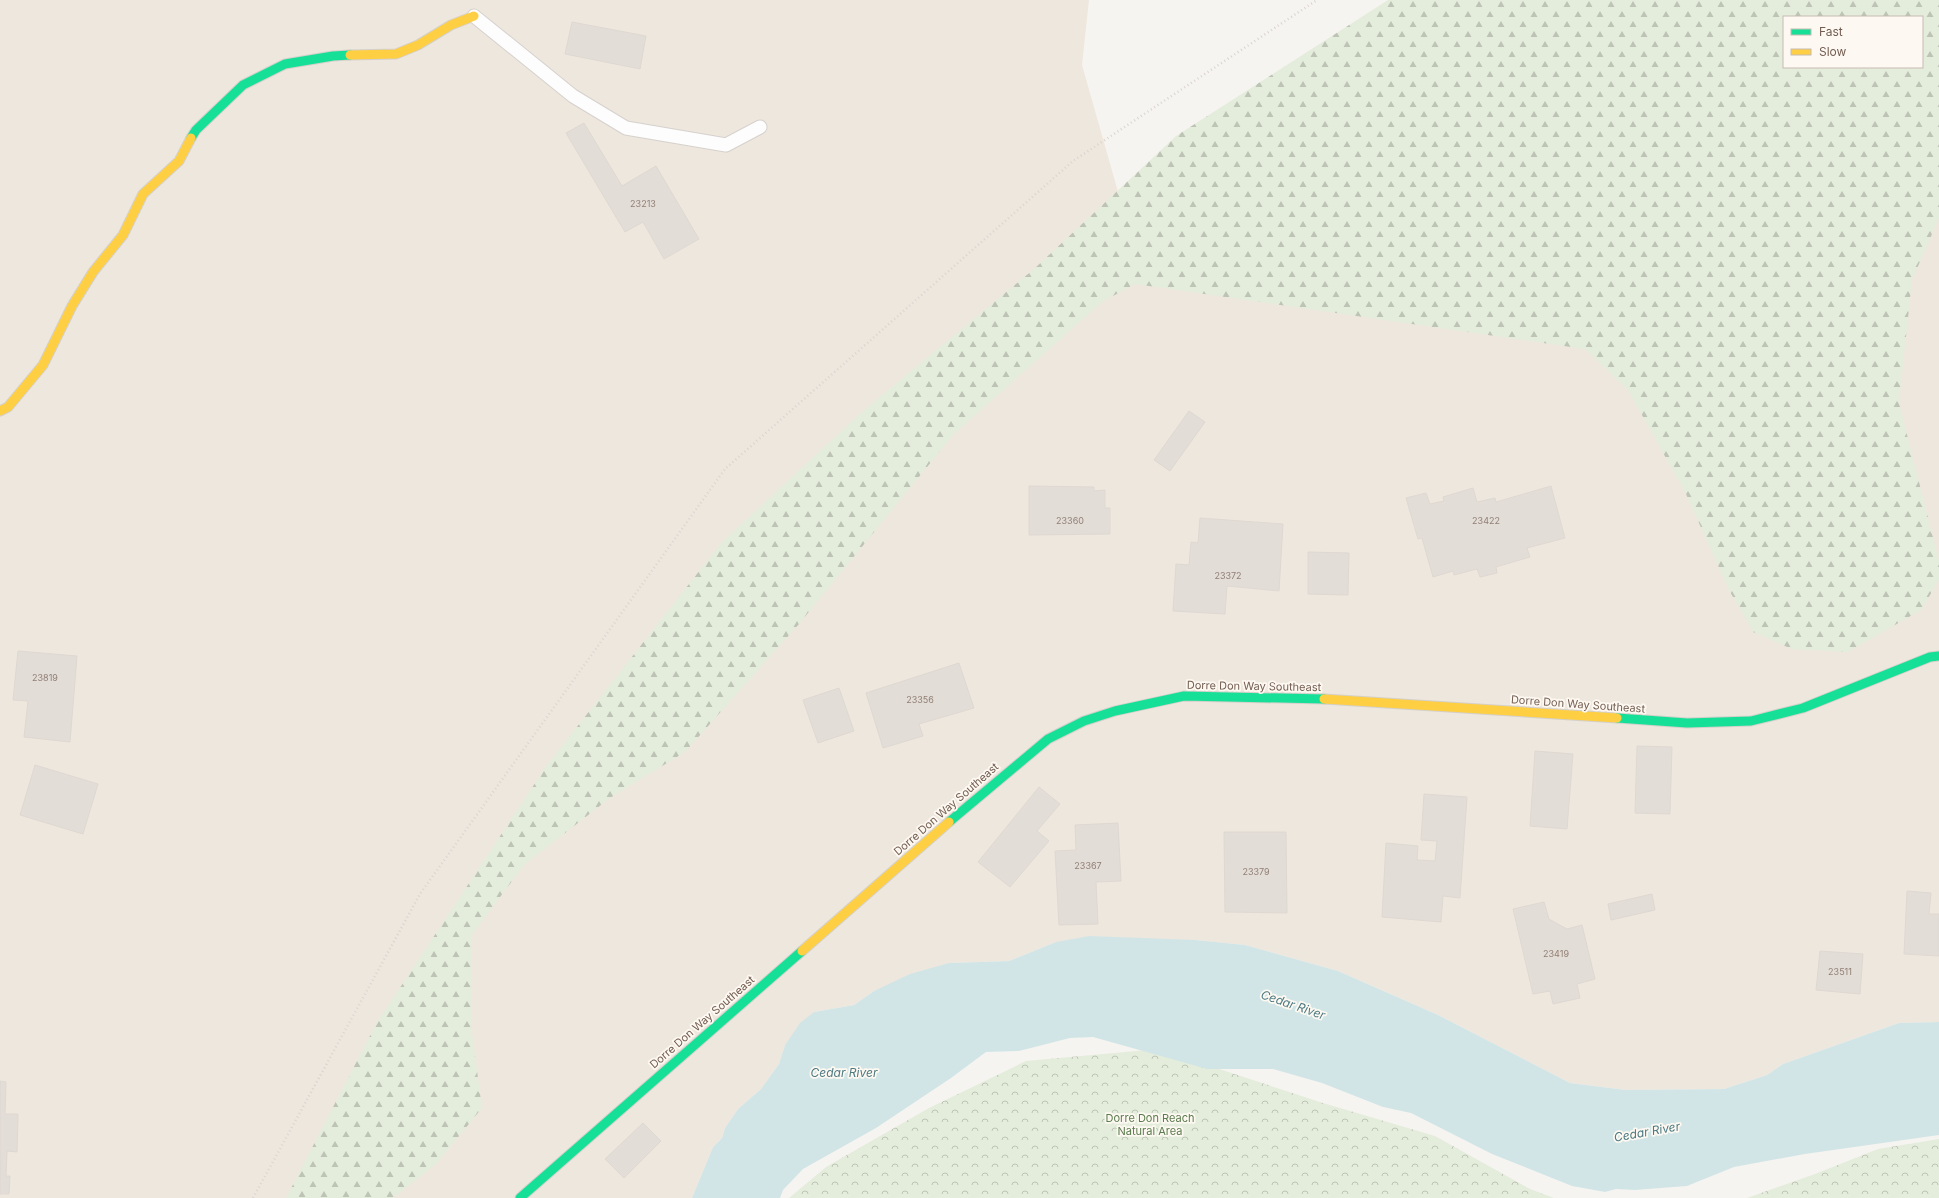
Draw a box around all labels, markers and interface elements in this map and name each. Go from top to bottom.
legend [1783,16,1923,68]
text: Fast [1819,24,1843,39]
text: Slow [1819,44,1847,59]
house number: 23213 [630,198,656,209]
house number: 23360 [1056,515,1084,526]
house number: 23422 [1472,515,1500,526]
house number: 23372 [1214,570,1242,581]
house number: 23819 [32,672,58,683]
street label: Dorre Don Way Southeast [1187,678,1322,694]
street label: Dorre Don Way Southeast [1510,692,1646,716]
house number: 23356 [906,694,934,705]
street label: Dorre Don Way Southeast [891,759,1002,858]
house number: 23367 [1074,860,1102,871]
house number: 23379 [1242,866,1270,877]
house number: 23419 [1543,948,1569,959]
house number: 23511 [1828,966,1852,977]
street label: Dorre Don Way Southeast [647,972,758,1071]
water label: Cedar River [1259,987,1328,1023]
water label: Cedar River [811,1065,878,1080]
park label: Dorre Don Reach Natural Area [1106,1111,1194,1138]
water label: Cedar River [1613,1118,1682,1145]

